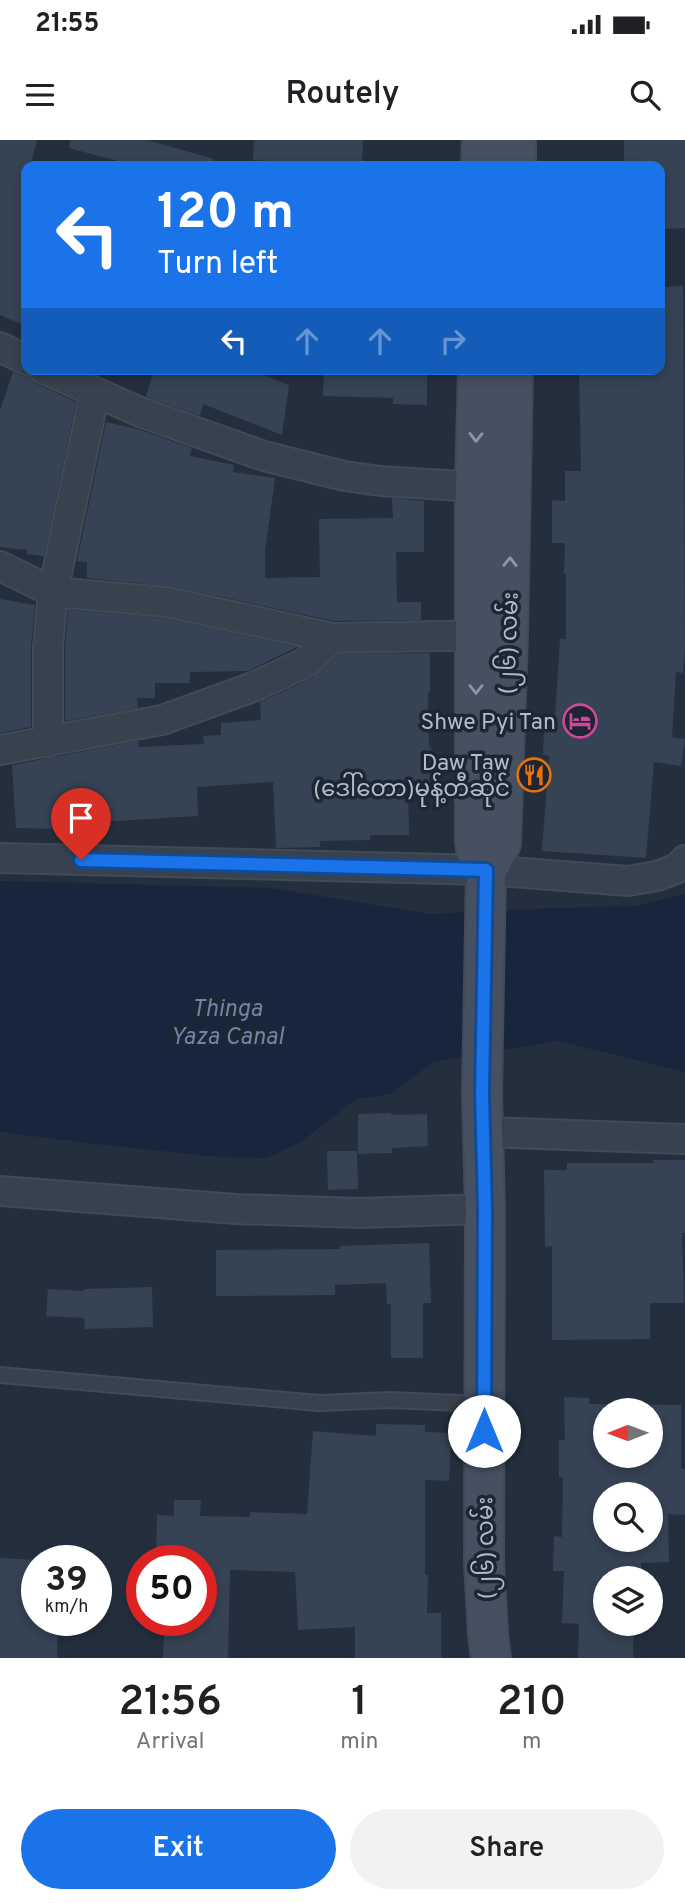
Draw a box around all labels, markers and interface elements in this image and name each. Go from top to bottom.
text: 21:55 [35,8,99,41]
text: Routely [285,75,400,115]
icon: menu [21,76,59,114]
icon: search [626,76,664,114]
text: 120 m [157,184,294,246]
icon: left [42,189,133,280]
text: Turn left [157,245,278,285]
icon: left [215,322,253,360]
icon: ahead [288,322,326,360]
icon: ahead [361,322,399,360]
icon: right [434,322,472,360]
one-way arrow [468,433,484,443]
one-way arrow [502,556,517,567]
street label: (၂၆) လမ်း [490,591,529,695]
one-way arrow [468,685,484,695]
hotel icon: Shwe Pyi Tan [561,702,599,740]
place label: Shwe Pyi Tan [421,709,556,738]
place label: Daw Taw (ဒေါ်တော)မုန့်တီဆိုင် [313,750,510,807]
restaurant icon: Daw Taw (ဒေါ်တော)မုန့်တီဆိုင် [515,756,553,794]
pin [51,788,111,860]
icon: arrive [62,799,100,837]
water label: Thinga Yaza Canal [170,995,286,1053]
position arrow [447,1394,521,1468]
north arrow [593,1398,663,1468]
map controls [593,1398,663,1636]
button: search [593,1482,663,1552]
street label: (၂၆) လမ်း [468,1496,505,1600]
speed limit sign: 50 [126,1545,217,1636]
text: 39 [45,1559,88,1603]
button: layers [593,1566,663,1636]
text: km/h [45,1596,88,1619]
text: 21:56 [118,1677,222,1730]
text: 1 [351,1677,368,1730]
text: 210 [497,1677,567,1730]
text: Arrival [136,1728,204,1757]
text: min [340,1728,379,1757]
text: m [522,1728,542,1757]
button: Exit [21,1809,336,1889]
button: Share [350,1809,664,1889]

